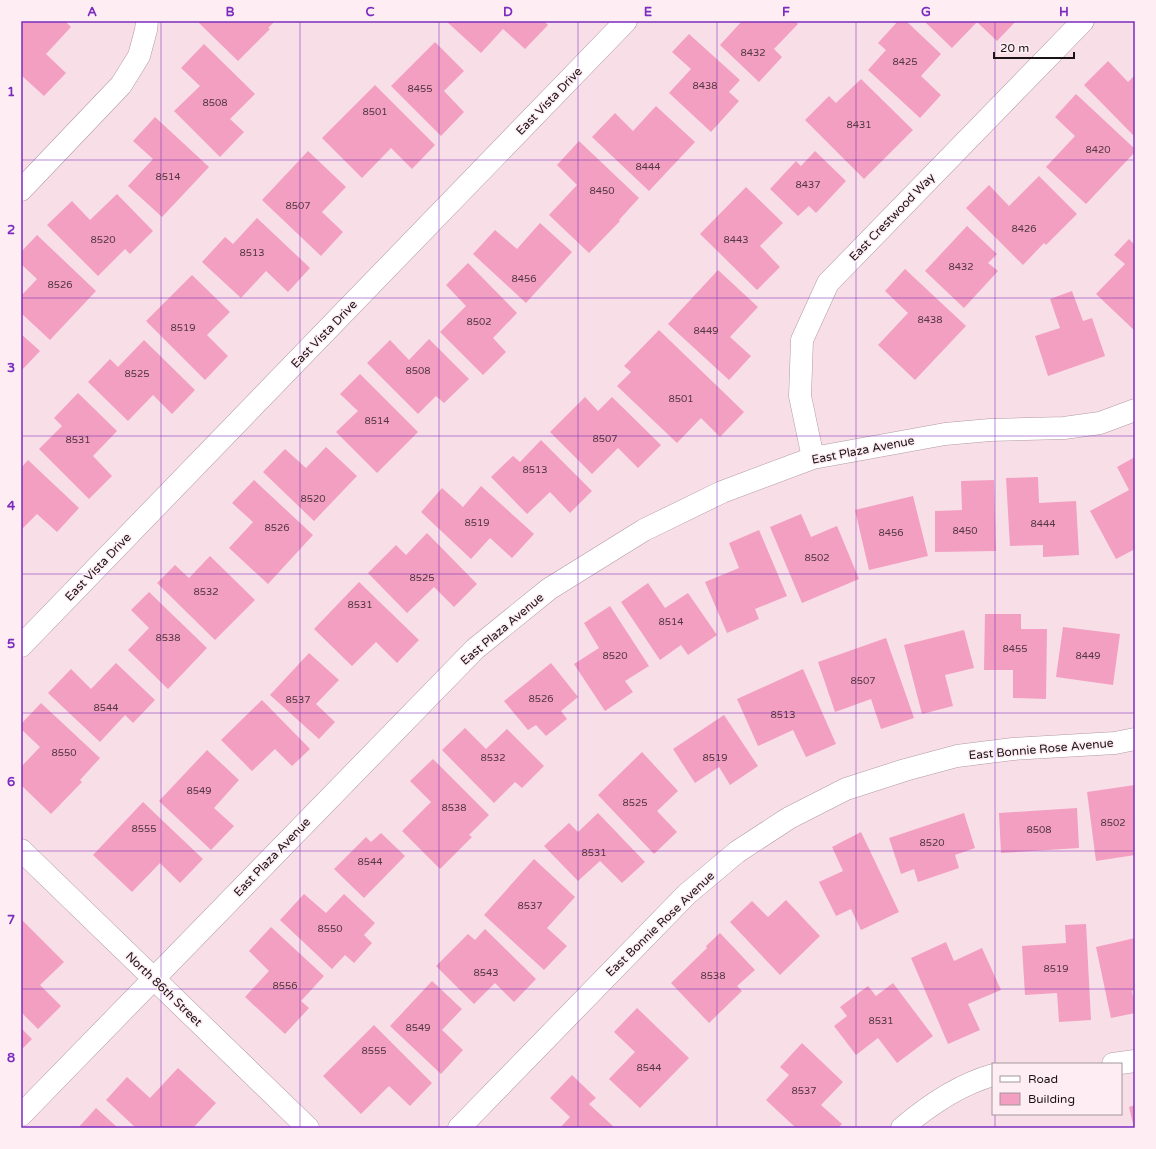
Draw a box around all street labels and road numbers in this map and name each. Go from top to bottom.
street label: East Vista Drive [513,64,585,138]
street label: East Crestwood Way [846,170,938,264]
street label: East Vista Drive [288,297,360,371]
street label: East Plaza Avenue [810,433,916,467]
street label: East Vista Drive [62,530,134,604]
street label: East Plaza Avenue [458,590,547,668]
street label: East Bonnie Rose Avenue [968,736,1114,762]
street label: East Plaza Avenue [231,814,313,899]
street label: East Bonnie Rose Avenue [603,868,717,979]
street label: North 86th Street [123,949,205,1029]

